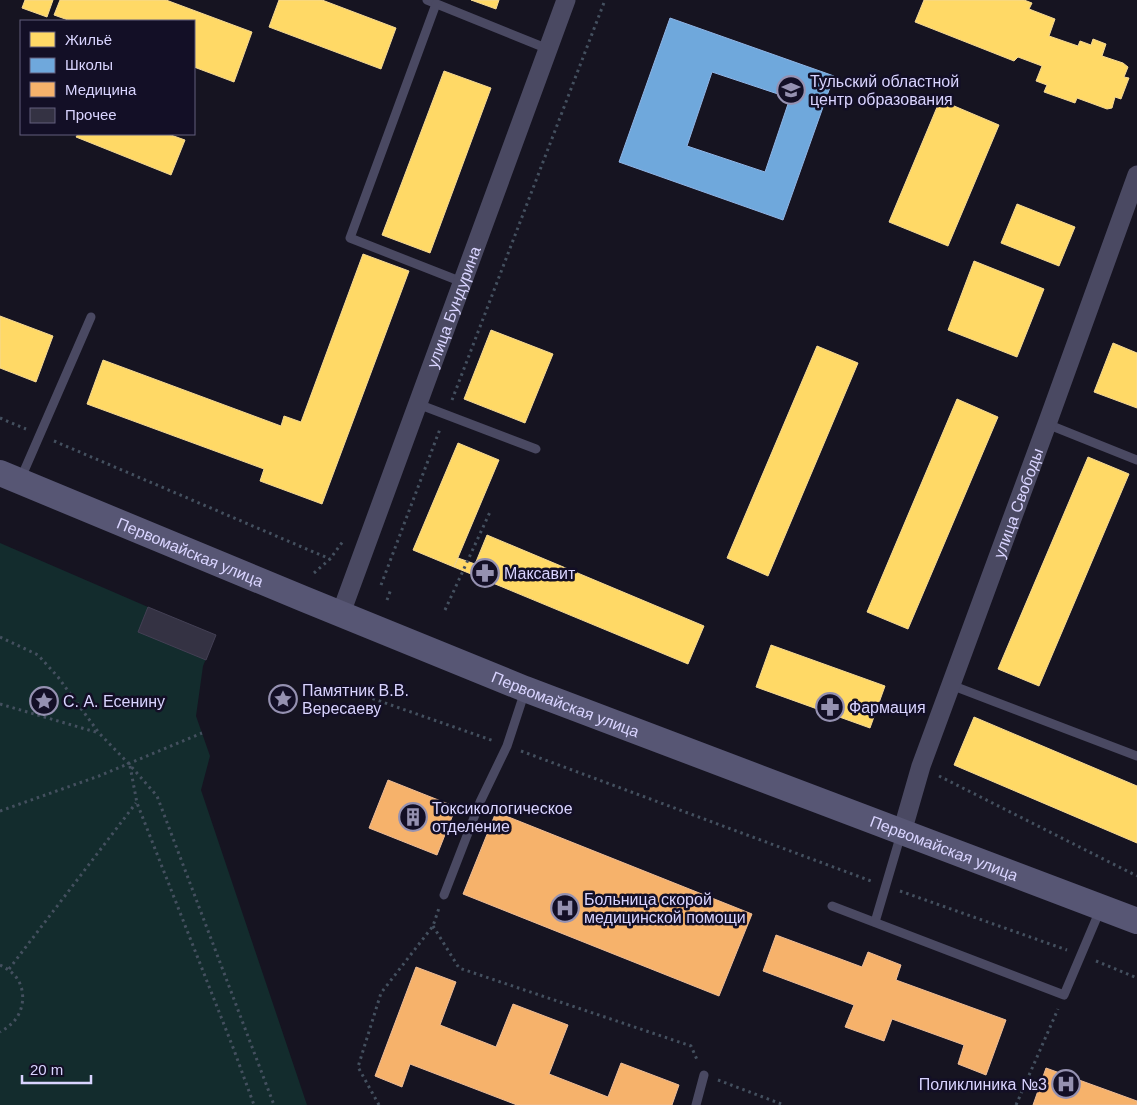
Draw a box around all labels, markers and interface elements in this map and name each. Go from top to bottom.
legend [20,20,195,135]
text: Жильё [65,31,112,48]
text: Школы [65,56,113,73]
place label: Тульский областной центр образования [810,73,959,108]
school or university icon: Тульский областной центр образования [776,75,806,105]
text: Медицина [65,81,137,98]
text: Прочее [65,106,117,123]
street label: улица Бундурина [424,244,484,370]
street label: улица Свободы [990,446,1046,560]
street label: Первомайская улица [114,514,266,590]
pharmacy icon: Максавит [470,558,500,588]
place label: Максавит [504,565,576,582]
street label: Первомайская улица [489,668,642,741]
place label: Памятник В.В. Вересаеву [302,682,409,717]
place icon: Памятник В.В. Вересаеву [268,684,298,714]
place icon: С. А. Есенину [29,686,59,716]
pharmacy icon: Фармация [815,692,845,722]
place label: С. А. Есенину [63,693,165,710]
place label: Фармация [849,699,926,716]
place label: Токсикологическое отделение [432,800,573,835]
building icon: Токсикологическое отделение [398,802,428,832]
street label: Первомайская улица [868,813,1020,884]
place label: Больница скорой медицинской помощи [584,891,746,926]
hospital icon: Больница скорой медицинской помощи [550,893,580,923]
scale bar [22,1052,91,1084]
text: 20 m [30,1061,63,1078]
hospital icon: Поликлиника №3 [1051,1069,1081,1099]
place label: Поликлиника №3 [919,1076,1047,1093]

